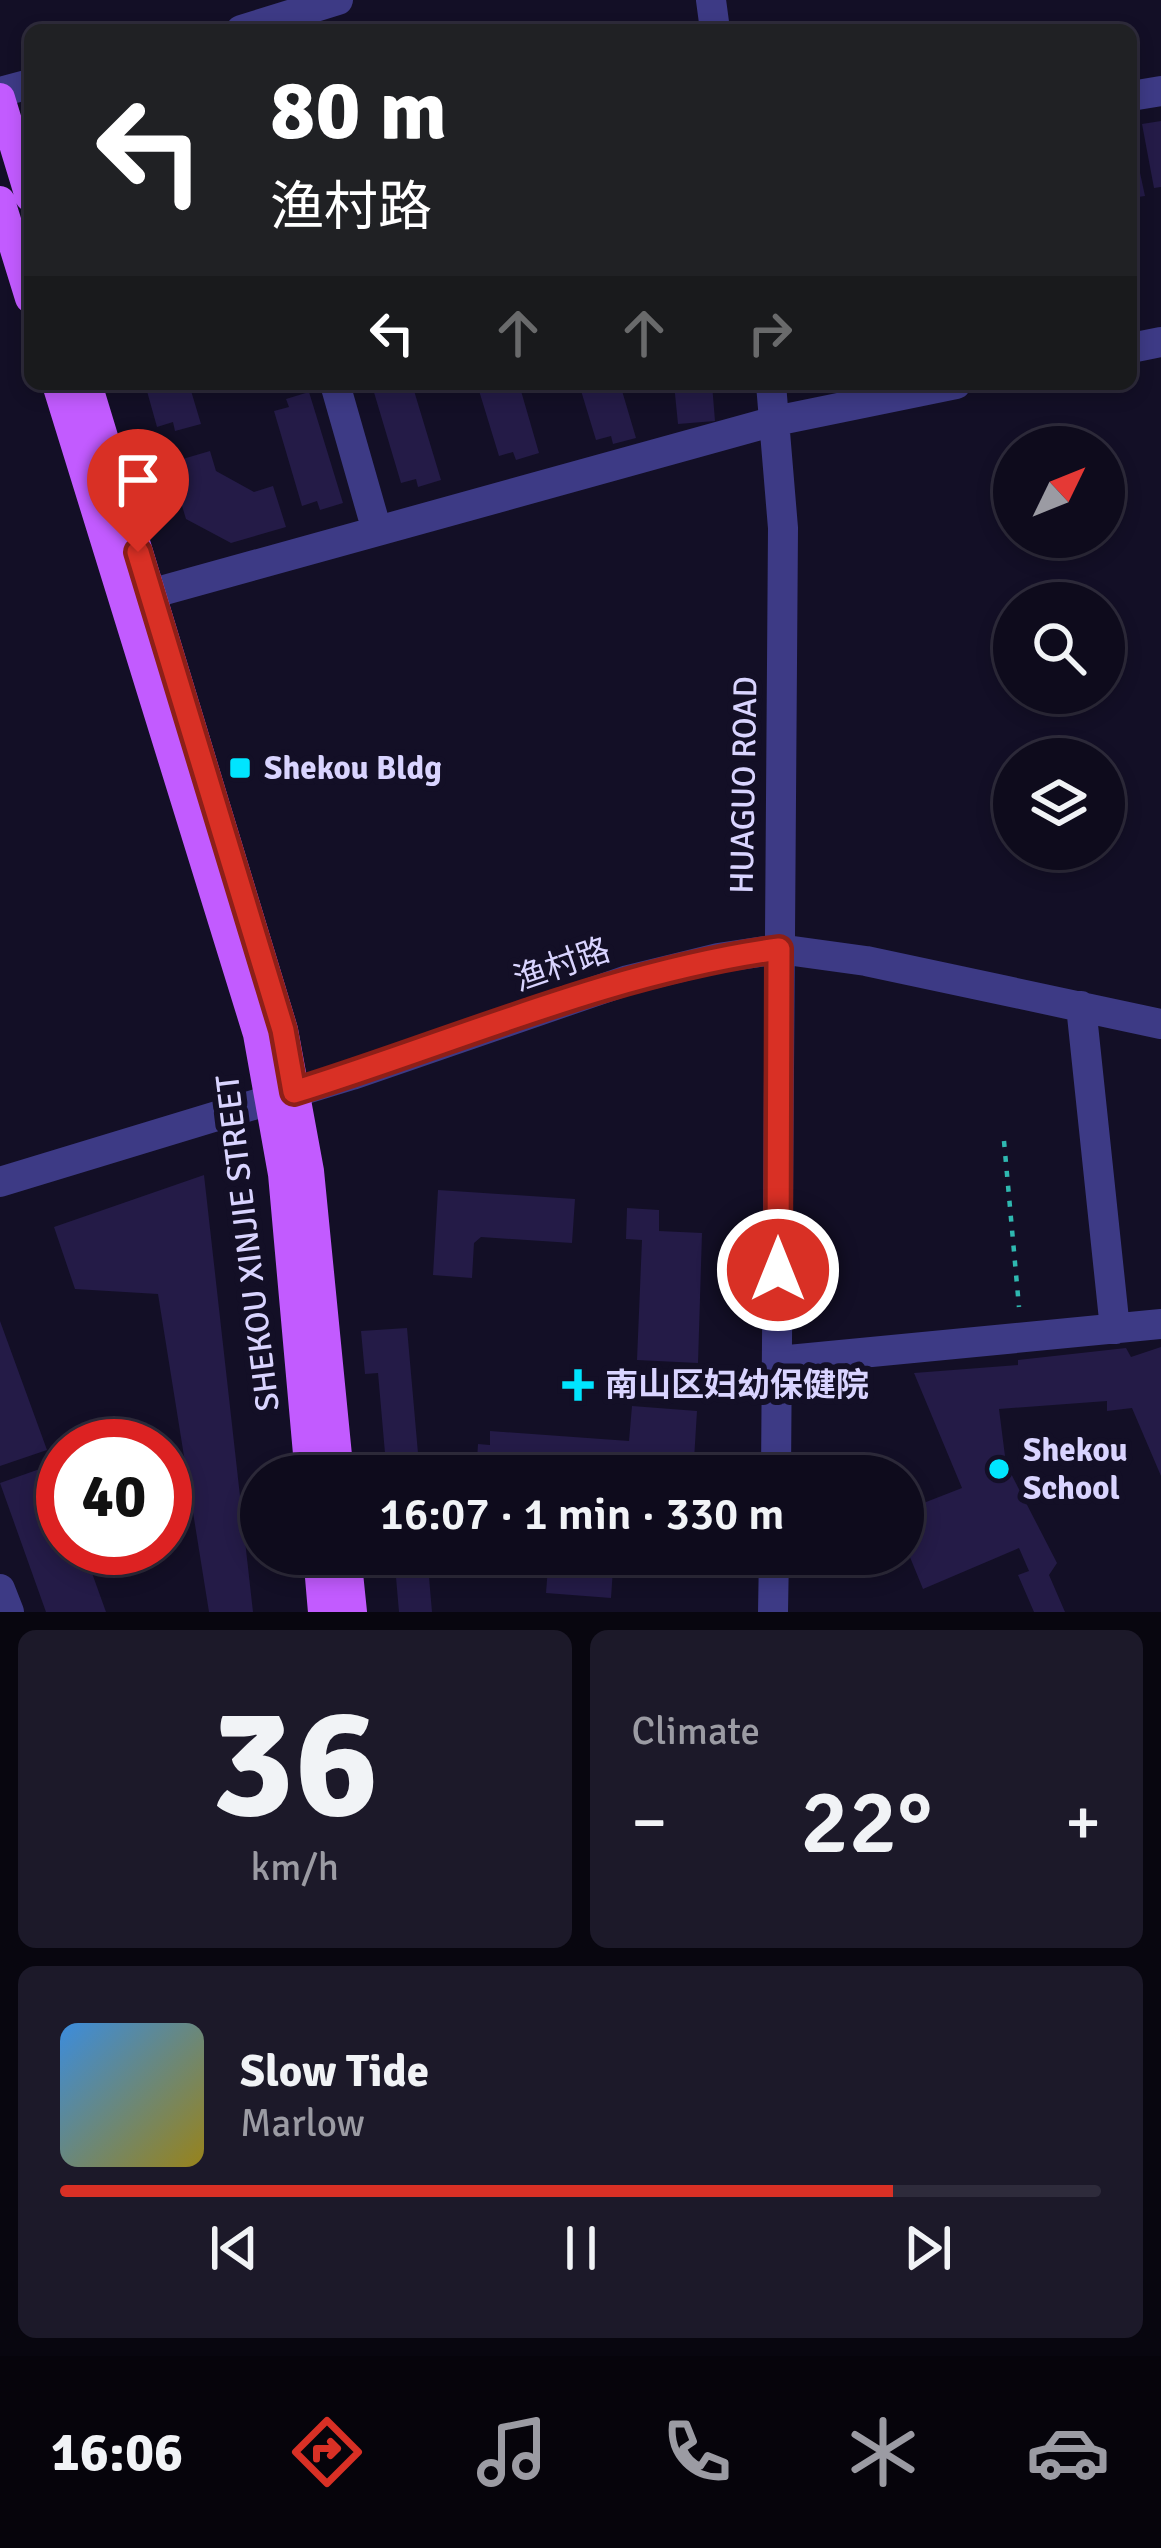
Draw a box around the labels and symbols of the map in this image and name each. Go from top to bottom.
north arrow [993,426,1125,558]
pin [87,429,189,552]
street label: HUAGUO ROAD [722,676,766,894]
place label: Shekou Bldg [264,748,442,789]
marker: Shekou Bldg [227,755,253,781]
street label: 渔村路 [509,930,615,1000]
street label: SHEKOU XINJIE STREET [207,1072,289,1414]
position arrow [715,1207,841,1333]
place label: 南山区妇幼保健院 [605,1365,869,1406]
marker: 南山区妇幼保健院 [562,1369,594,1401]
speed limit sign: 40 [36,1419,192,1575]
place label: Shekou School [1023,1430,1128,1509]
marker: Shekou School [986,1456,1012,1482]

